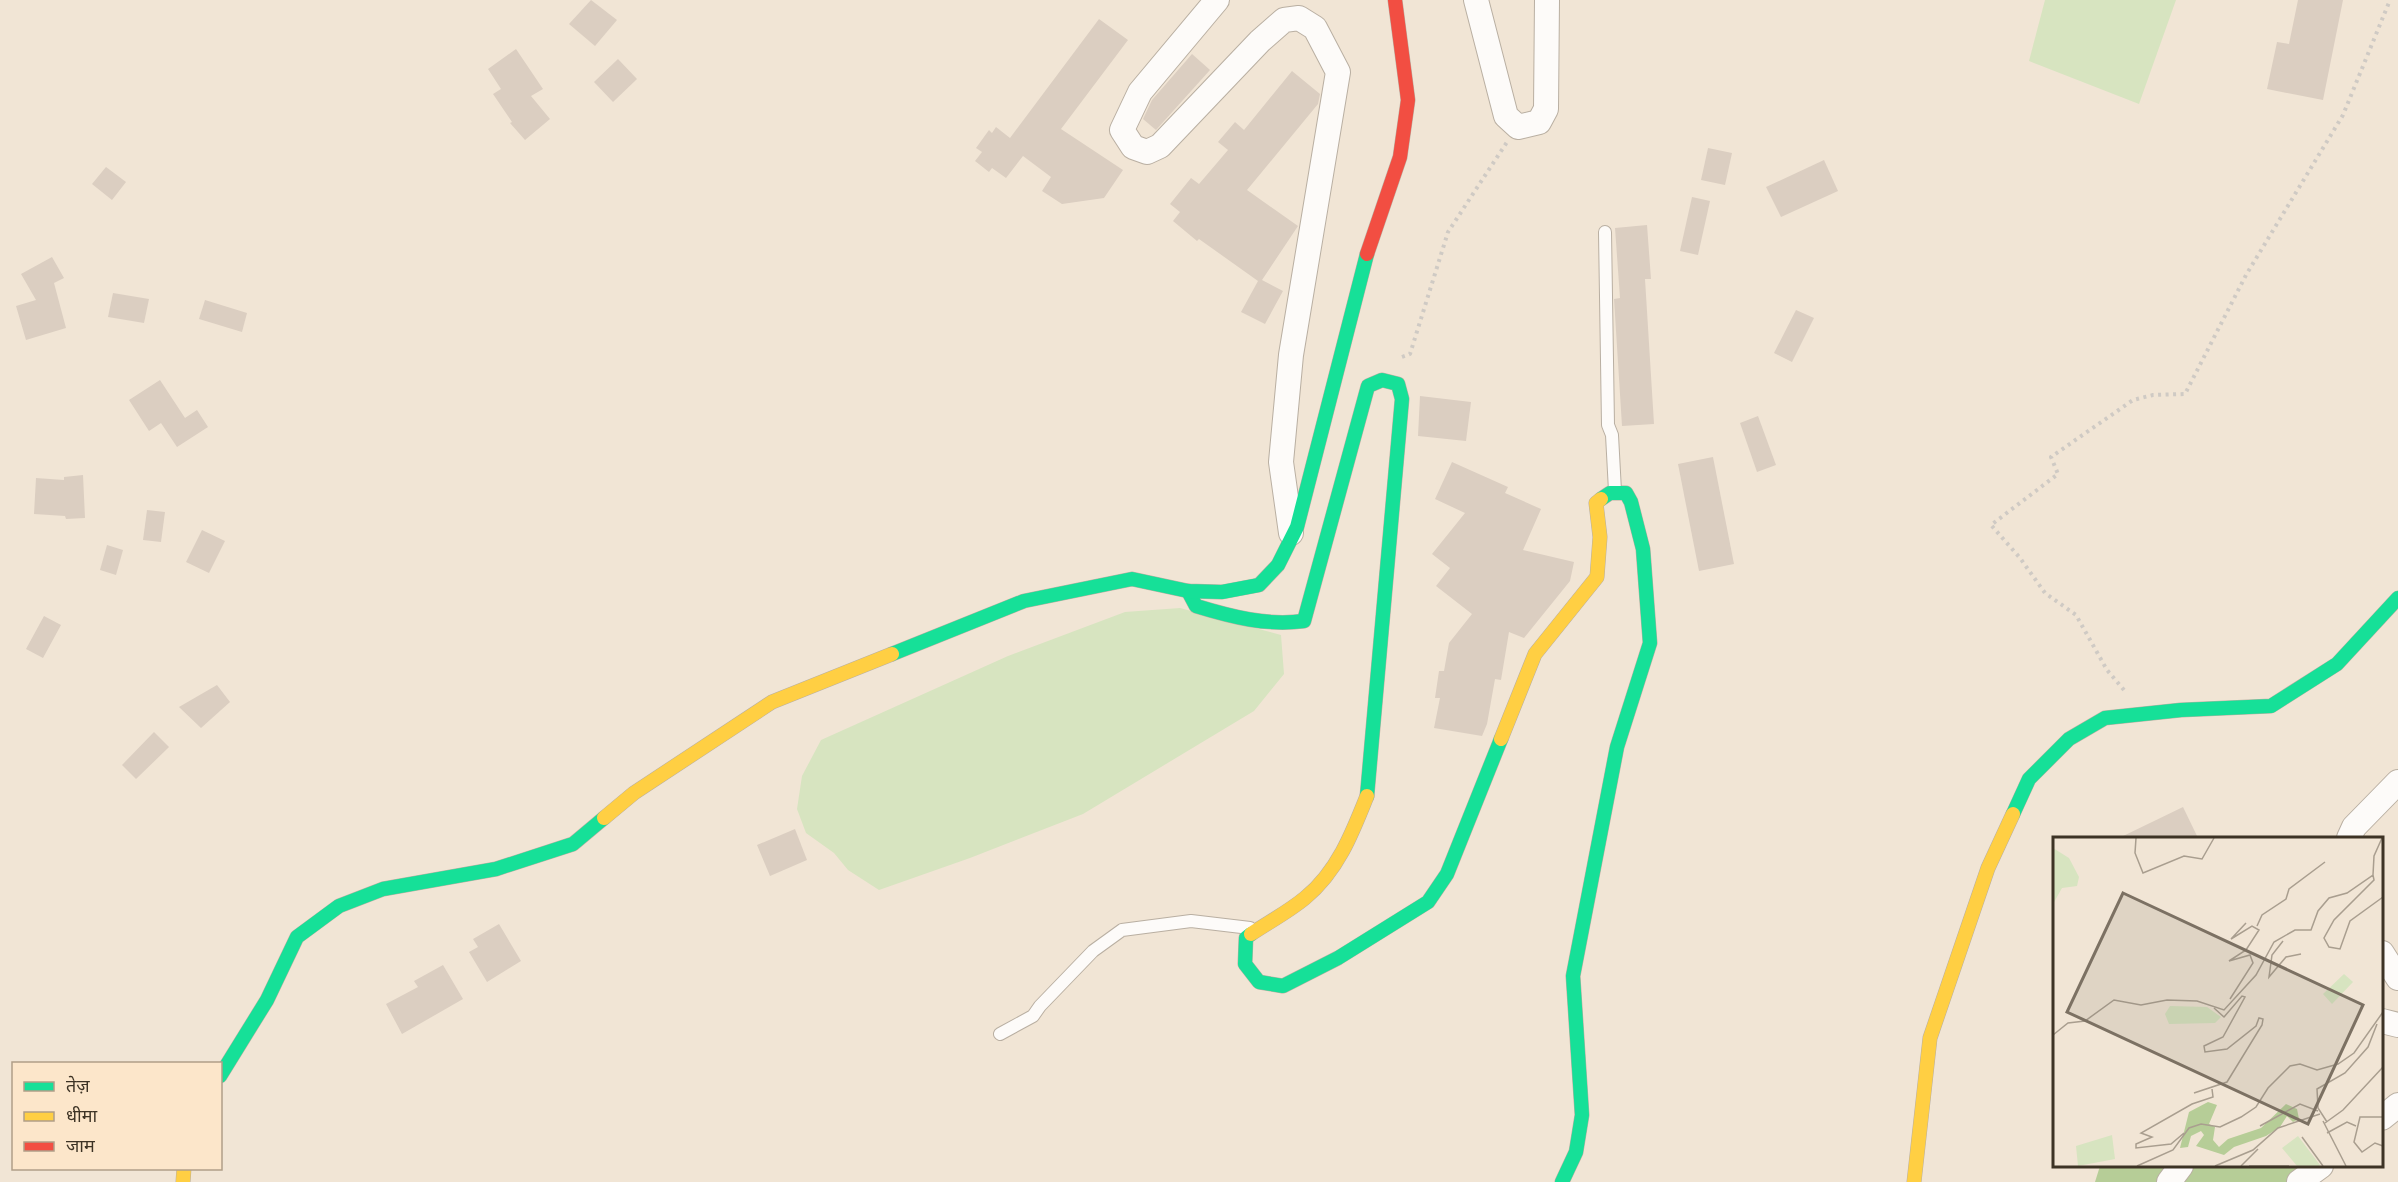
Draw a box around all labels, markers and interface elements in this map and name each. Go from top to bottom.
inset map [2053,837,2383,1167]
legend [12,1062,222,1170]
text: तेज़ [66,1075,90,1097]
text: धीमा [66,1105,97,1127]
text: जाम [66,1135,96,1157]

